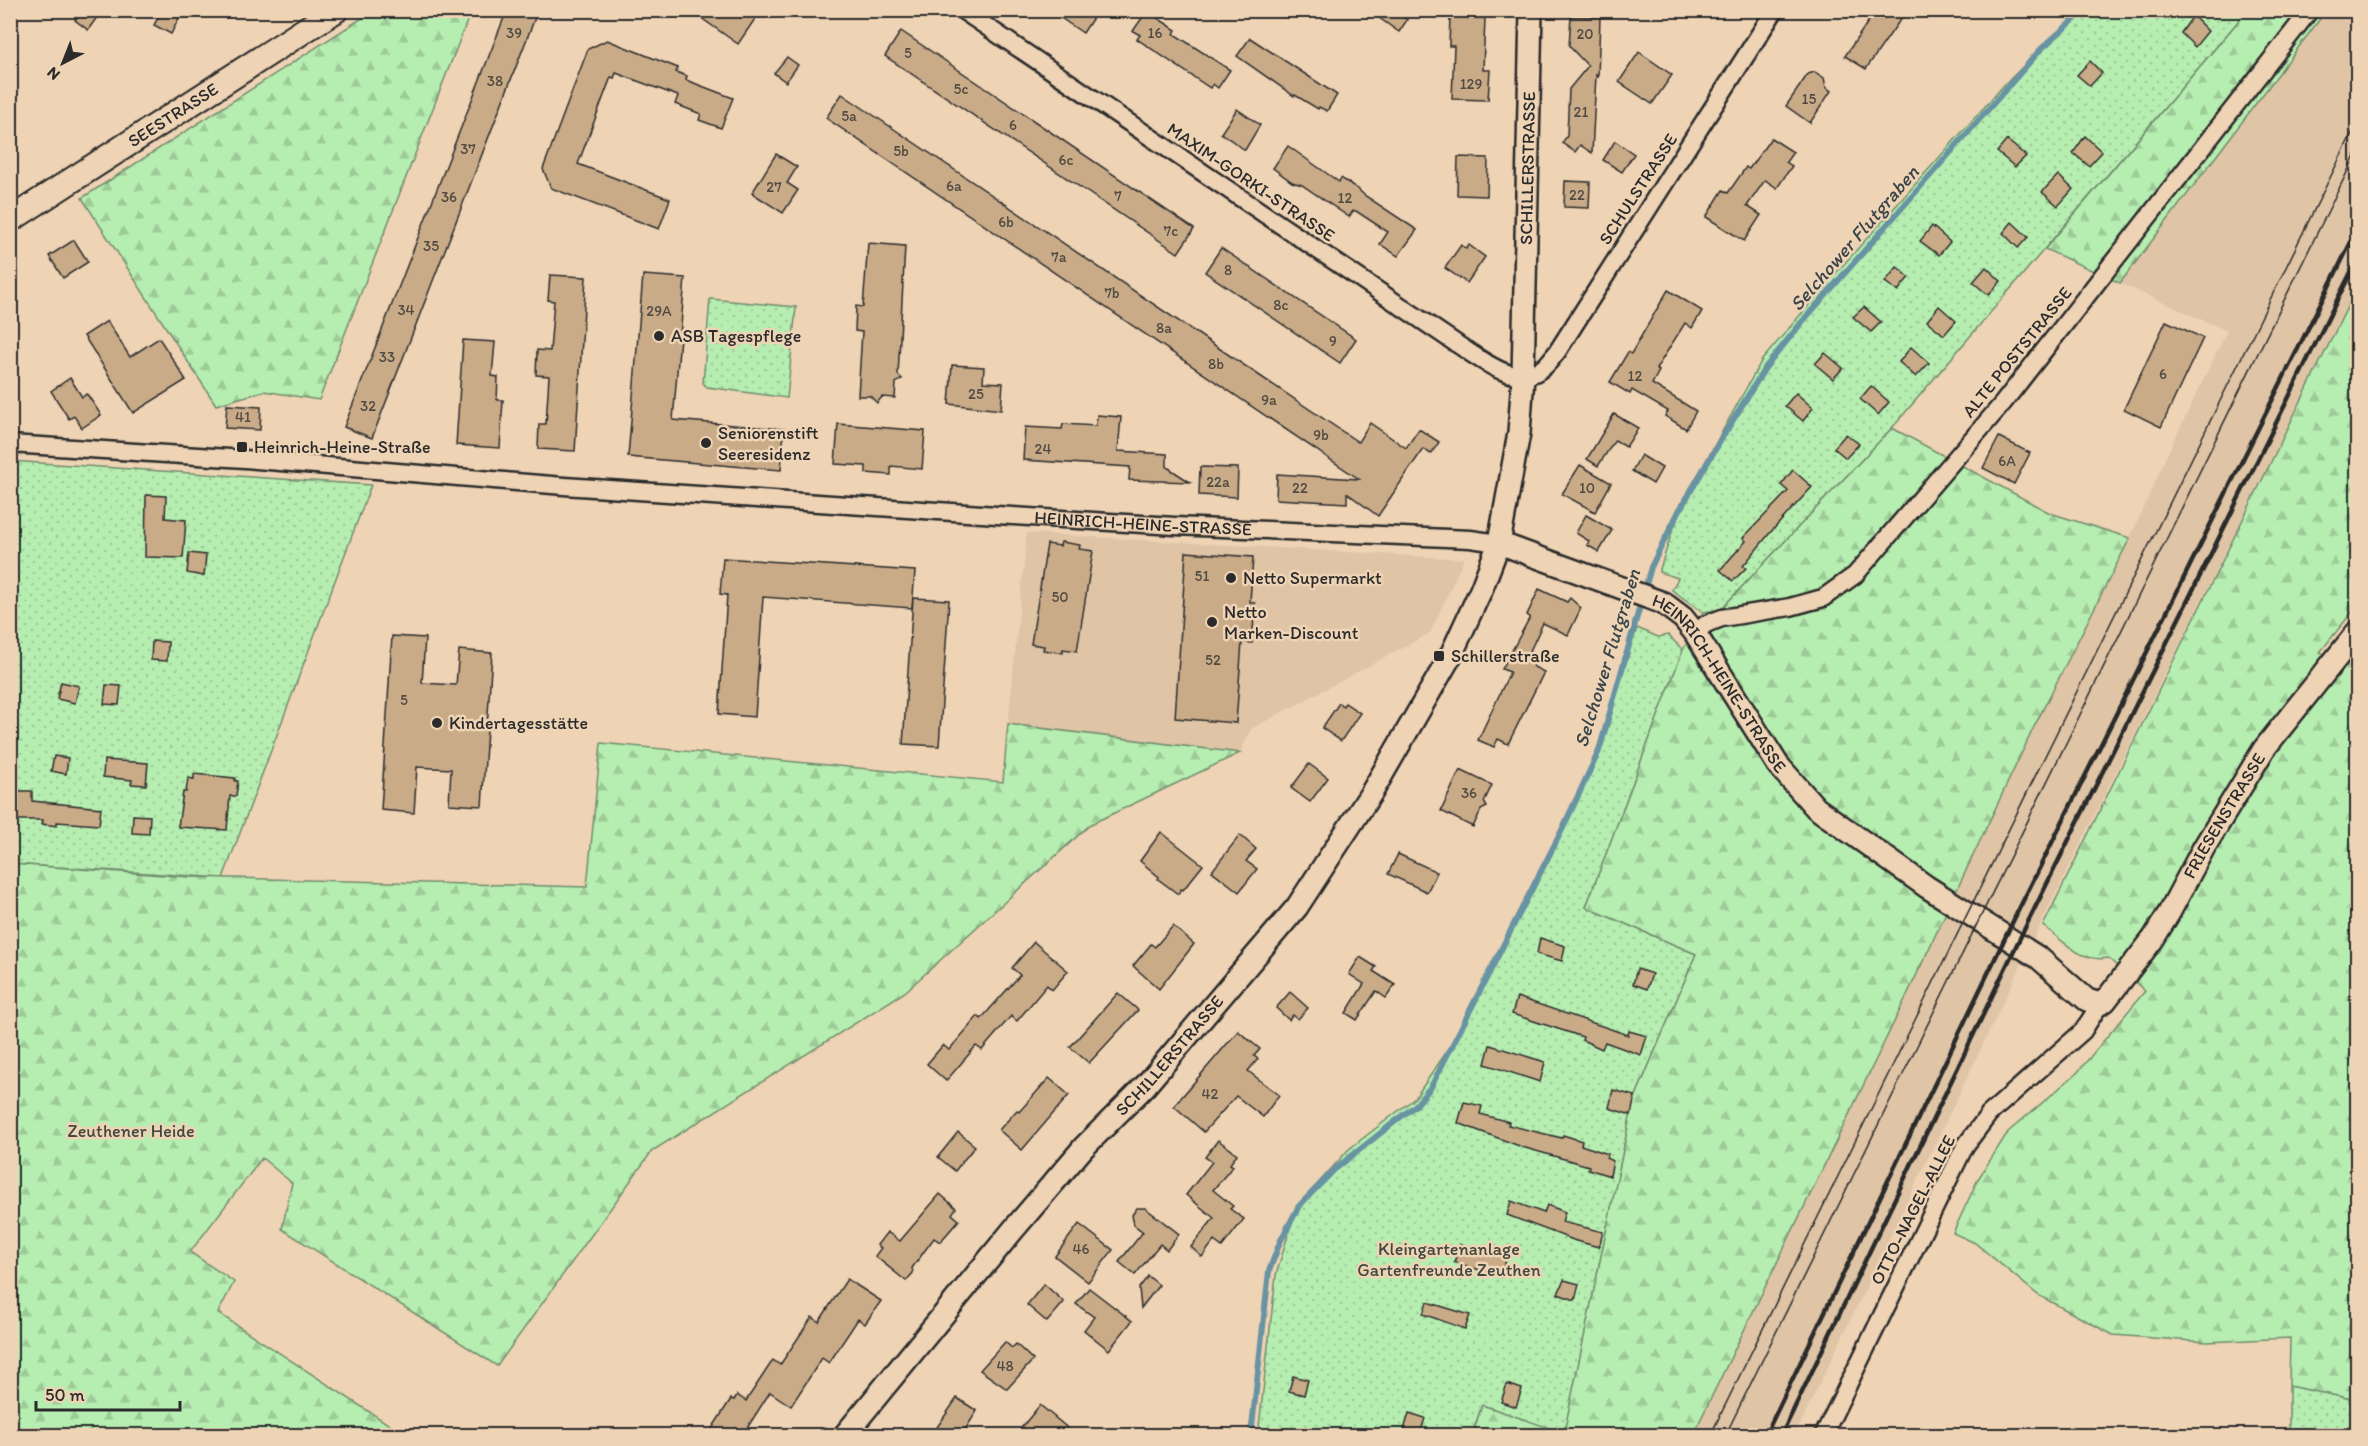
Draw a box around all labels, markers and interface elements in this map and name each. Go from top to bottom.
house number: 39 [506,24,522,42]
house number: 16 [1148,24,1163,42]
house number: 20 [1576,25,1594,43]
north arrow [33,33,93,93]
house number: 5 [904,44,912,62]
text: N [43,63,64,84]
house number: 38 [487,72,503,90]
house number: 129 [1460,75,1482,93]
street label: SEESTRASSE [124,78,222,152]
house number: 5c [954,80,968,98]
house number: 15 [1802,90,1817,108]
street label: SCHILLERSTRASSE [1515,91,1540,245]
house number: 21 [1574,103,1588,121]
house number: 5a [841,107,857,125]
house number: 6 [1009,116,1017,134]
street label: MAXIM-GORKI-STRASSE [1163,118,1339,246]
street label: SCHULSTRASSE [1594,129,1682,249]
house number: 37 [460,140,476,158]
house number: 5b [893,142,909,160]
house number: 6c [1059,151,1073,169]
water label: Selchower Flutgraben [1784,160,1924,316]
house number: 6a [946,177,962,195]
house number: 27 [766,178,782,196]
house number: 22 [1569,186,1585,204]
house number: 7 [1114,187,1122,205]
house number: 36 [441,188,457,206]
house number: 12 [1338,189,1353,207]
house number: 6b [998,213,1014,231]
house number: 7c [1164,222,1178,240]
house number: 35 [423,237,439,255]
house number: 7a [1051,248,1067,266]
house number: 8 [1224,261,1232,279]
street label: ALTE POSTSTRASSE [1958,282,2076,422]
house number: 7b [1104,284,1120,302]
house number: 8c [1273,296,1289,314]
house number: 34 [397,301,415,319]
house number: 29A [646,302,672,320]
house number: 8a [1156,319,1172,337]
place label: ASB Tagespflege [671,325,801,347]
marker: ASB Tagespflege [652,329,666,343]
house number: 9 [1329,332,1337,350]
house number: 33 [379,348,395,366]
house number: 8b [1208,355,1224,373]
house number: 6 [2159,365,2167,383]
house number: 12 [1628,367,1643,385]
house number: 25 [968,385,984,403]
house number: 9a [1261,391,1277,409]
house number: 32 [360,397,376,415]
house number: 41 [235,408,251,426]
place label: Seniorenstift Seeresidenz [718,422,819,465]
house number: 9b [1313,426,1329,444]
place label: Heinrich-Heine-Straße [254,436,431,458]
marker: Seniorenstift Seeresidenz [699,436,713,450]
marker: Heinrich-Heine-Straße [235,440,249,454]
house number: 24 [1035,440,1051,458]
house number: 6A [1998,452,2016,470]
house number: 22a [1206,473,1230,491]
house number: 22 [1292,479,1308,497]
house number: 10 [1579,479,1595,497]
street label: HEINRICH-HEINE-STRASSE [1034,506,1252,540]
water label: Selchower Flutgraben [1569,566,1646,750]
house number: 51 [1195,567,1209,585]
place label: Netto Supermarkt [1243,567,1382,589]
marker: Netto Supermarkt [1224,571,1238,585]
house number: 50 [1051,588,1069,606]
street label: HEINRICH-HEINE-STRASSE [1649,589,1791,778]
place label: Netto Marken-Discount [1224,601,1359,644]
marker: Netto Marken-Discount [1205,615,1219,629]
place label: Schillerstraße [1451,645,1560,667]
marker: Schillerstraße [1432,649,1446,663]
house number: 52 [1205,651,1221,669]
house number: 5 [400,691,408,709]
place label: Kindertagesstätte [449,712,588,734]
marker: Kindertagesstätte [430,716,444,730]
street label: FRIESENSTRASSE [2178,749,2270,882]
house number: 36 [1461,784,1477,802]
street label: SCHILLERSTRASSE [1111,991,1228,1120]
house number: 42 [1202,1085,1219,1103]
park label: Zeuthener Heide [67,1120,195,1142]
street label: OTTO-NAGEL-ALLEE [1866,1131,1960,1289]
park label: Kleingartenanlage Gartenfreunde Zeuthen [1357,1238,1541,1281]
house number: 46 [1073,1240,1090,1258]
house number: 48 [996,1357,1014,1375]
scale bar [36,1374,180,1412]
text: 50 m [45,1384,85,1406]

